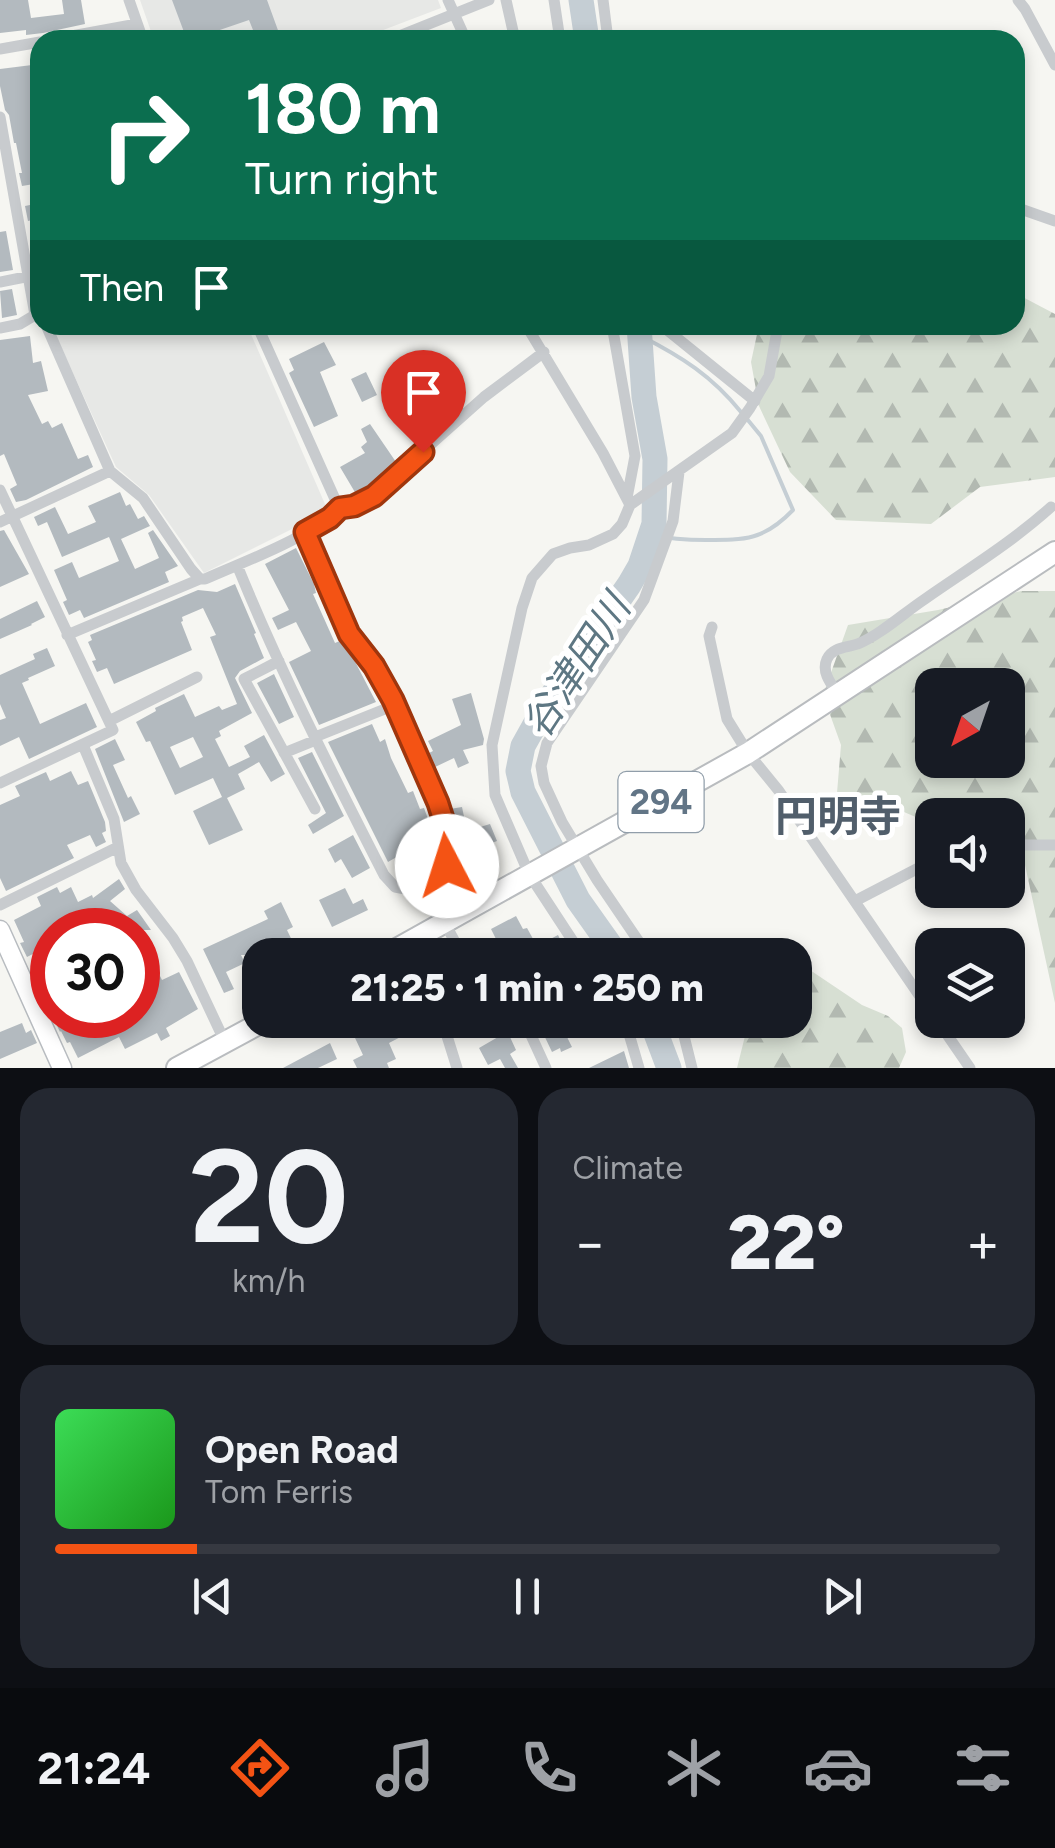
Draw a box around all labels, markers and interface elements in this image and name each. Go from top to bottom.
text: 180 m [245,66,440,151]
icon: right [80,70,210,200]
text: Turn right [245,151,438,205]
icon: arrive [184,260,239,315]
text: Then [80,265,164,311]
pin [381,350,466,453]
icon: arrive [396,365,451,420]
water label: 谷津田川 [512,582,642,746]
north arrow [915,668,1025,778]
map controls [915,668,1025,1038]
road number: 294 [618,772,704,832]
district label: 円明寺 [775,791,901,842]
button: sound [915,798,1025,908]
position arrow [395,814,499,918]
speed limit sign: 30 [30,908,160,1038]
button: layers [915,928,1025,1038]
text: 21:25 · 1 min · 250 m [350,965,704,1011]
text: 20 [189,1119,349,1275]
text: Climate [573,1149,683,1187]
text: 22° [728,1198,845,1288]
text: − [573,1210,607,1276]
text: + [966,1210,1000,1276]
text: km/h [232,1262,305,1300]
text: Open Road [205,1427,399,1473]
text: Tom Ferris [205,1473,353,1511]
icon: previous [185,1569,240,1624]
icon: pause [500,1569,555,1624]
icon: next [815,1569,870,1624]
icon: directions [225,1733,295,1803]
icon: music [370,1733,440,1803]
icon: phone [514,1733,584,1803]
icon: climate [659,1733,729,1803]
icon: car [803,1733,873,1803]
icon: filters [948,1733,1018,1803]
text: 21:24 [37,1741,150,1795]

